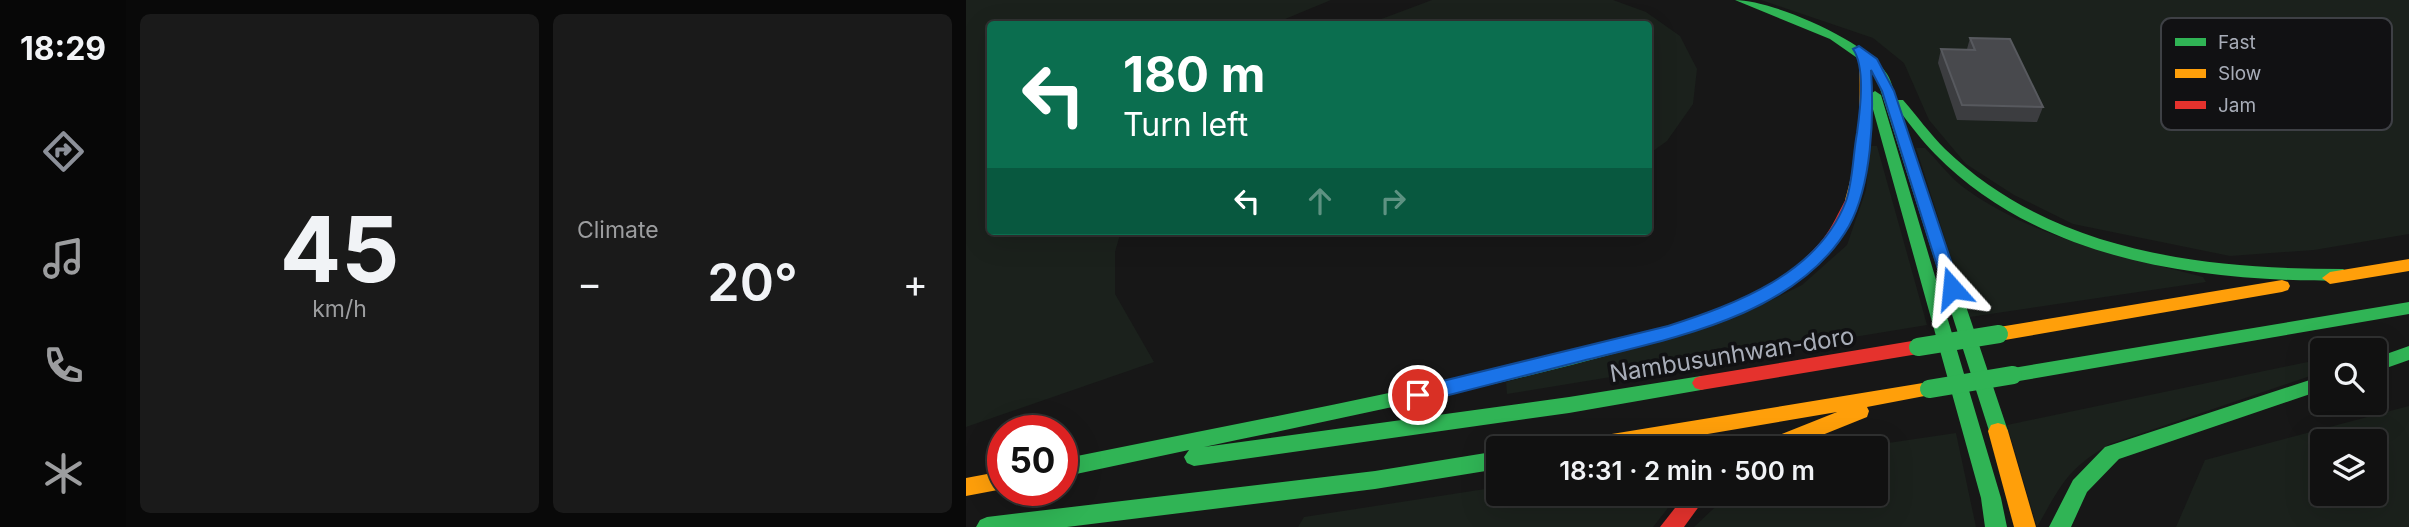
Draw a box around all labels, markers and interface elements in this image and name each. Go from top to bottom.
legend [2161,18,2392,130]
text: 18:29 [20,29,106,68]
text: Fast [2218,31,2256,54]
text: 180 m [1123,45,1265,104]
icon: left [1008,49,1099,140]
text: Slow [2218,62,2261,85]
text: Jam [2218,94,2256,117]
text: Turn left [1123,105,1248,144]
icon: directions [39,127,88,176]
icon: left [1228,182,1266,220]
icon: ahead [1301,182,1339,220]
icon: right [1374,182,1412,220]
text: 45 [280,194,399,304]
text: Climate [577,216,659,244]
icon: music [39,234,88,283]
text: 20° [707,251,798,314]
position arrow [1915,251,1989,325]
text: − [577,260,602,306]
text: + [903,260,928,306]
text: km/h [312,295,367,323]
street label: Nambusunhwan-doro [1608,321,1856,388]
map controls [2310,338,2387,506]
button: search [2310,338,2387,415]
icon: phone [39,341,88,390]
pin [1388,365,1448,425]
icon: arrive [1399,376,1437,414]
speed limit sign: 50 [987,415,1078,506]
button: layers [2310,429,2387,506]
icon: climate [39,449,88,498]
text: 18:31 · 2 min · 500 m [1559,455,1815,486]

